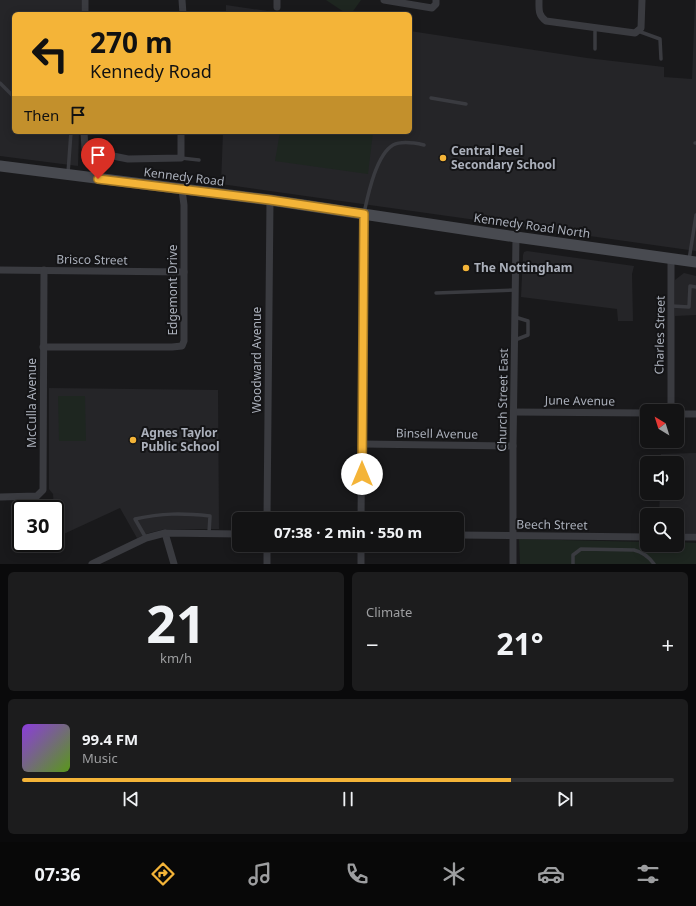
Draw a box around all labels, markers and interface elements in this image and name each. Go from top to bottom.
text: 270 m [90,23,173,61]
icon: left [24,28,76,80]
text: Kennedy Road [90,59,212,83]
icon: arrive [67,104,89,126]
text: Then [24,105,59,125]
pin [81,138,115,179]
place label: Central Peel Secondary School [451,142,556,173]
icon: arrive [87,144,109,166]
marker: Central Peel Secondary School [438,153,448,163]
street label: Kennedy Road [143,163,225,190]
street label: Kennedy Road North [473,209,591,242]
street label: Edgemont Drive [164,244,181,336]
street label: Brisco Street [56,250,128,269]
place label: The Nottingham [474,259,572,276]
marker: The Nottingham [461,263,471,273]
street label: Charles Street [650,295,669,375]
street label: Woodward Avenue [248,307,265,413]
street label: Church Street East [493,347,512,452]
street label: McCulla Avenue [23,358,40,448]
street label: June Avenue [544,391,615,410]
north arrow [640,404,684,448]
map controls [640,404,684,552]
place label: Agnes Taylor Public School [141,424,220,455]
street label: Binsell Avenue [396,424,479,443]
marker: Agnes Taylor Public School [128,435,138,445]
position arrow [341,453,383,495]
button: sound [640,456,684,500]
speed limit sign: 30 [12,500,64,552]
button: search [640,508,684,552]
street label: Beech Street [516,515,588,534]
text: 07:38 · 2 min · 550 m [274,522,422,542]
text: 21 [146,587,206,658]
text: Climate [366,603,412,621]
text: 21° [496,623,544,664]
text: − [366,629,379,659]
text: + [661,629,674,659]
text: km/h [160,649,192,667]
text: 99.4 FM [82,729,138,749]
text: Music [82,749,118,767]
icon: previous [120,788,142,810]
icon: pause [337,788,359,810]
icon: next [554,788,576,810]
icon: directions [149,860,177,888]
icon: music [246,860,274,888]
icon: phone [343,860,371,888]
icon: climate [440,860,468,888]
icon: car [537,860,565,888]
icon: filters [634,860,662,888]
text: 07:36 [34,862,81,886]

